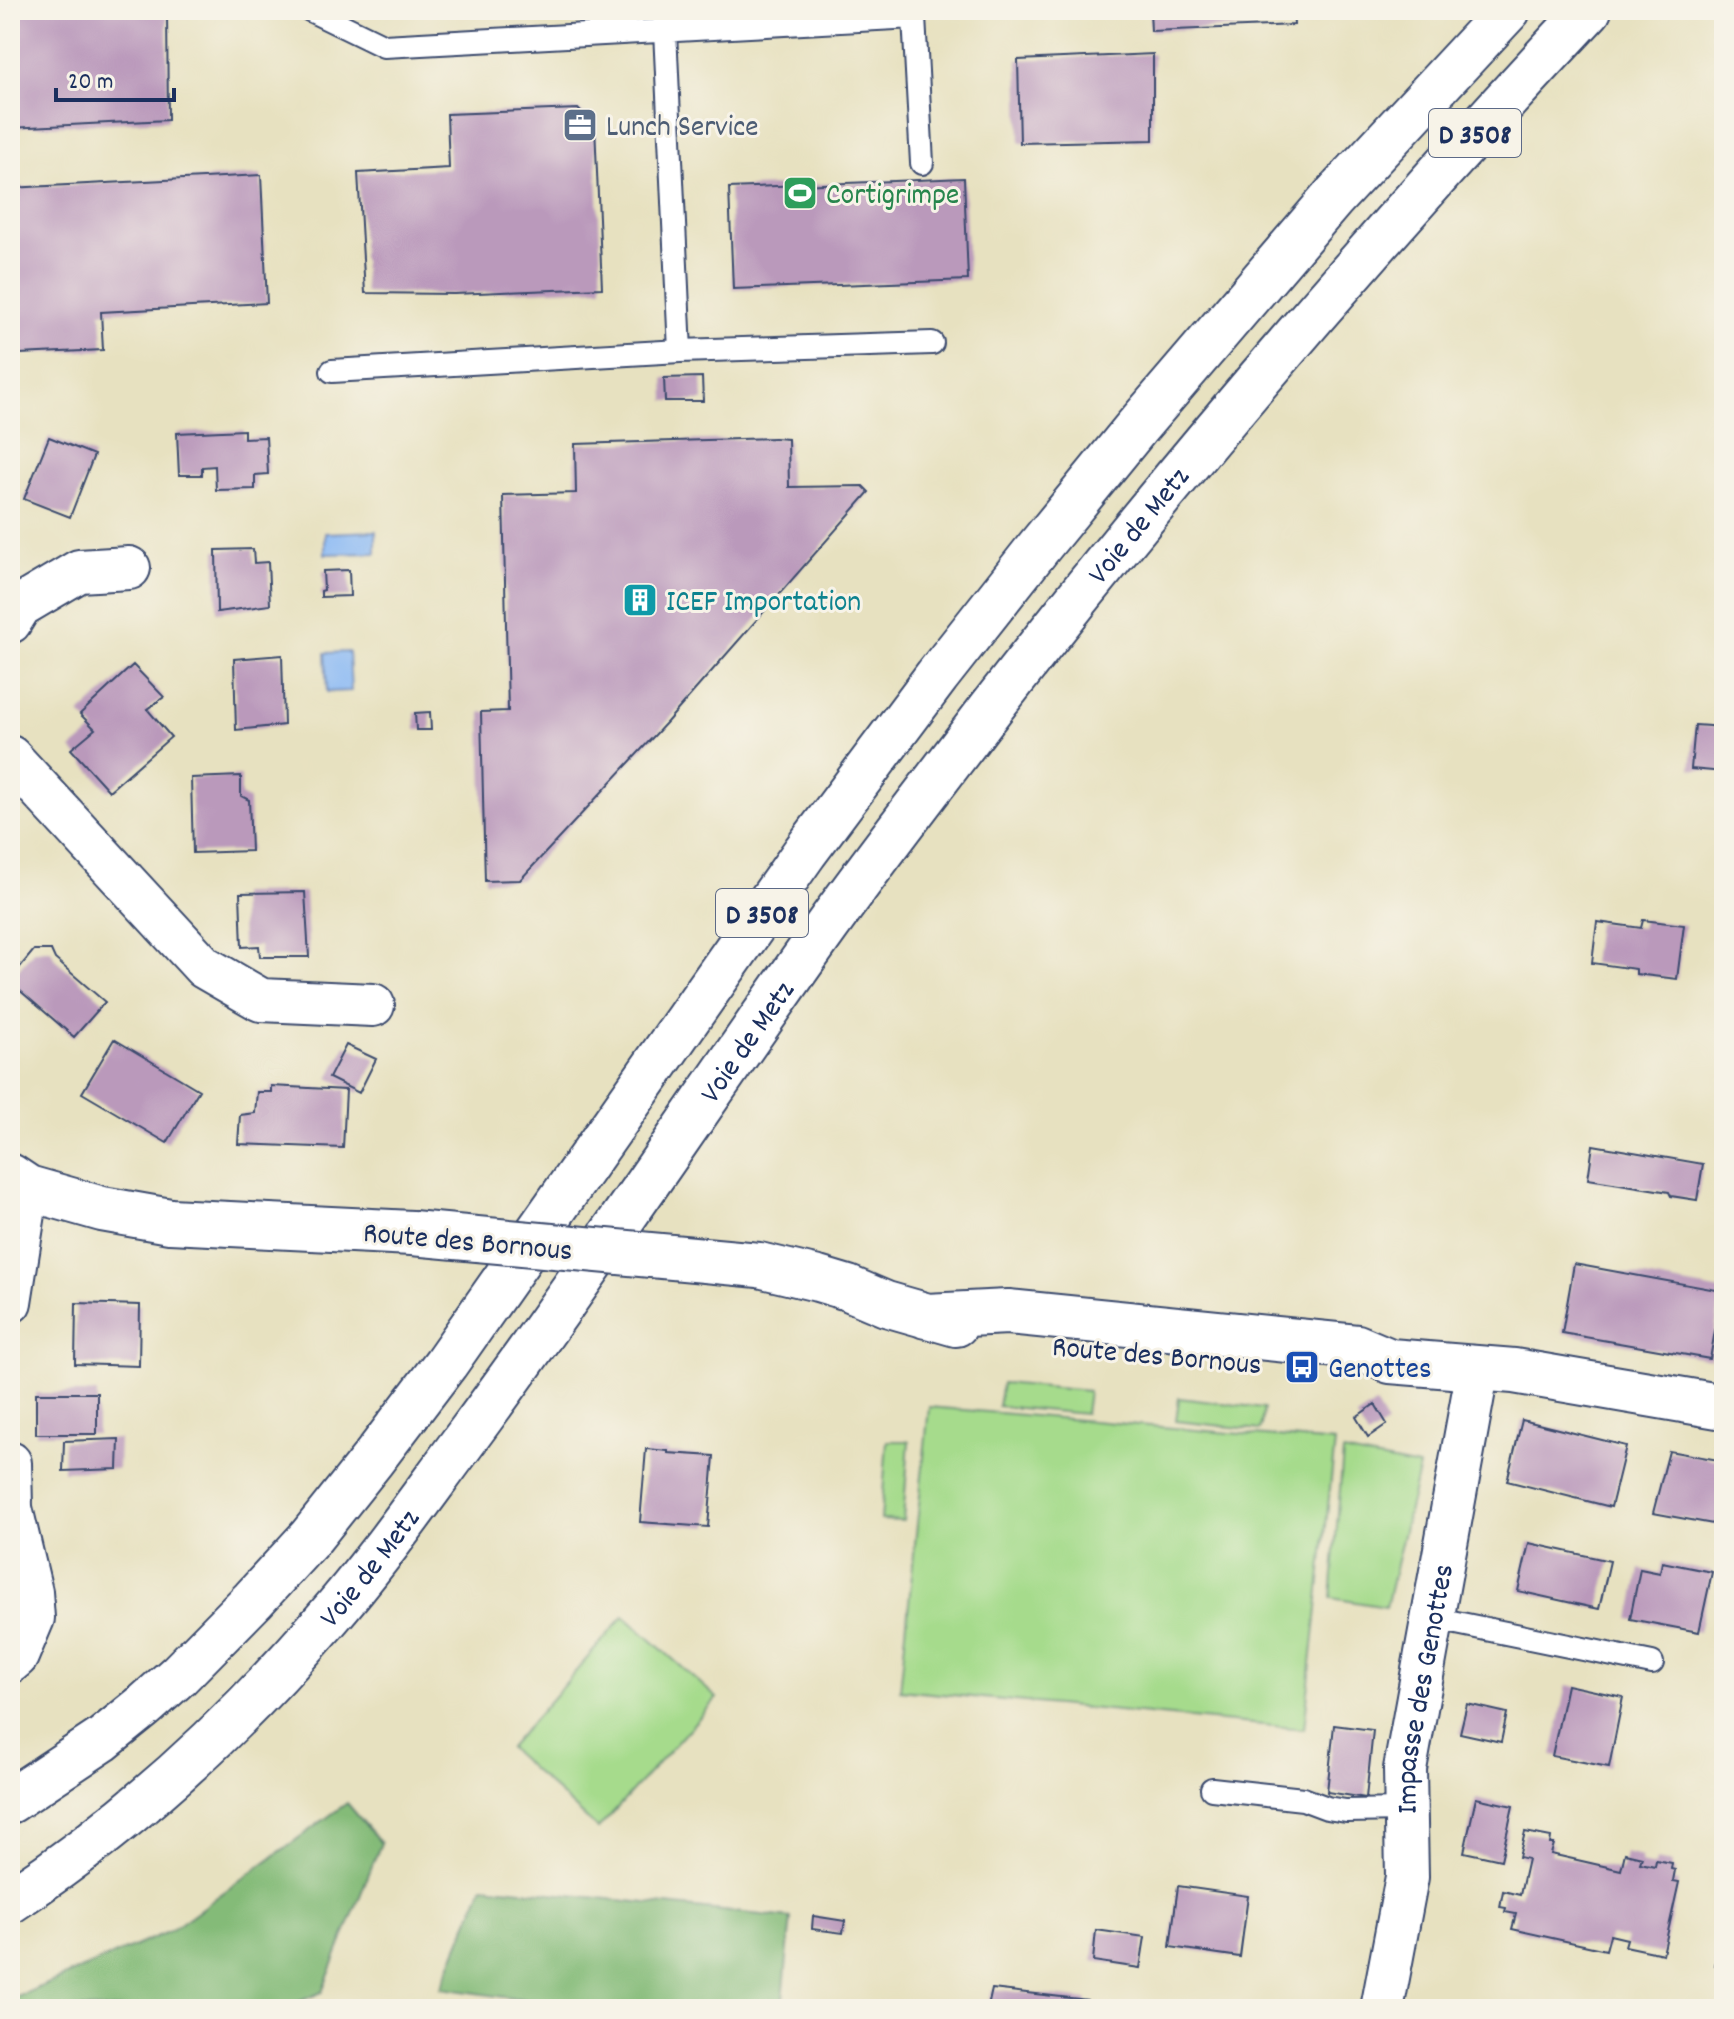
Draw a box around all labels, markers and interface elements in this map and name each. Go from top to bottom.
scale bar [56,52,174,102]
text: 20 m [68,66,114,100]
office icon: Lunch Service [561,106,599,144]
place label: Lunch Service [606,108,759,151]
road number: D 3508 [1429,109,1521,157]
sports icon: Cortigrimpe [781,174,819,212]
place label: Cortigrimpe [826,176,959,219]
street label: Voie de Metz [1080,459,1203,595]
building icon: ICEF Importation [621,581,659,619]
place label: ICEF Importation [666,583,861,626]
road number: D 3508 [716,889,808,937]
street label: Voie de Metz [692,973,808,1113]
street label: Route des Bornous [361,1214,574,1275]
street label: Route des Bornous [1050,1328,1263,1389]
bus stop icon: Genottes [1283,1348,1321,1386]
place label: Genottes [1328,1350,1432,1393]
street label: Voie de Metz [311,1501,433,1639]
street label: Impasse des Genottes [1388,1561,1468,1814]

